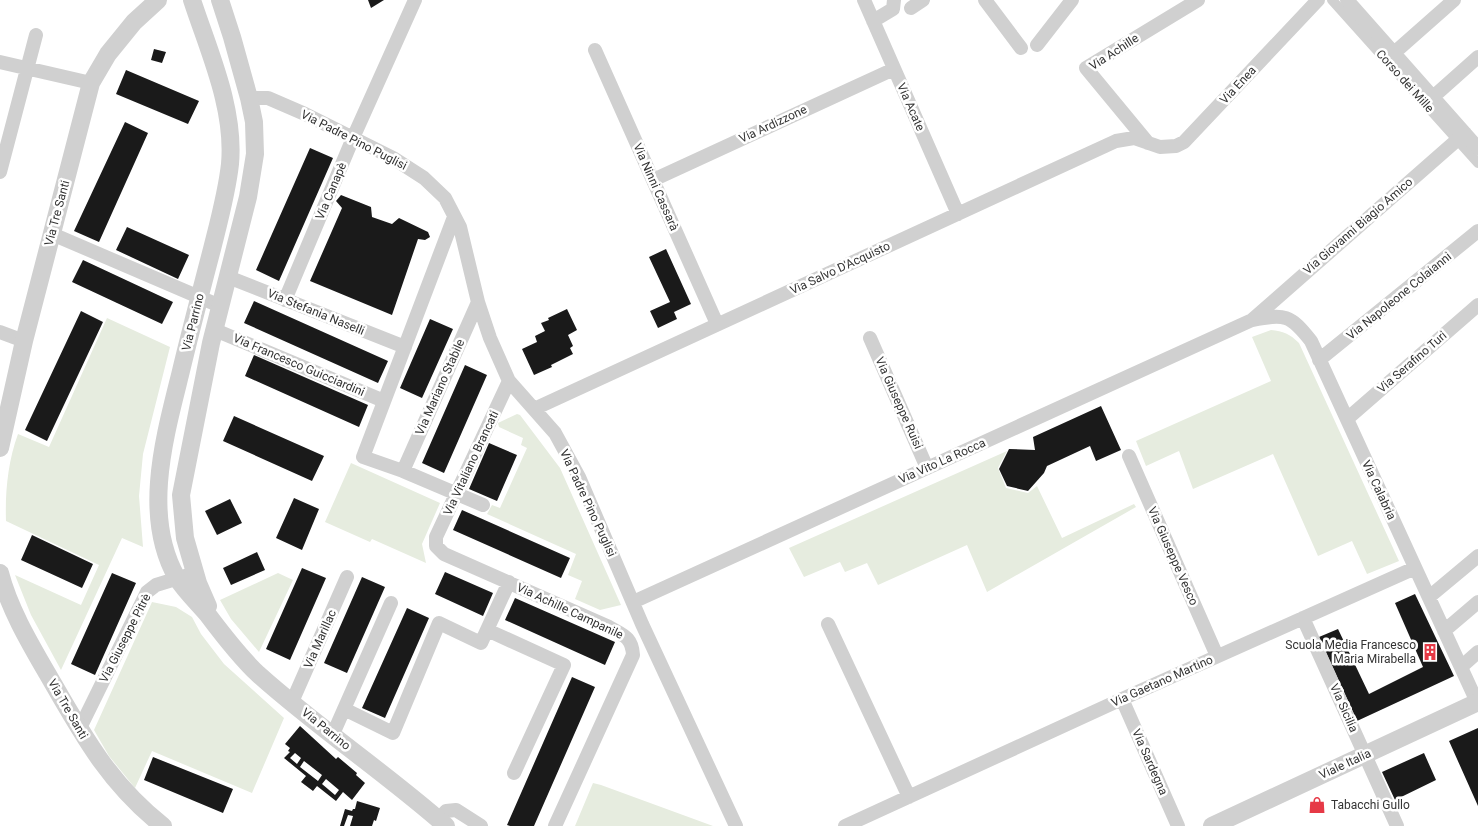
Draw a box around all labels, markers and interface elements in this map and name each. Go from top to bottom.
street label: Via Achille [1087,31,1141,73]
street label: Corso dei Mille [1373,47,1437,115]
street label: Via Enea [1217,63,1259,107]
street label: Via Acate [894,81,928,133]
street label: Via Ardizzone [737,102,809,146]
street label: Via Padre Pino Puglisi [299,107,409,173]
street label: Via Ninni Cassarà [630,141,682,233]
street label: Via Canapè [313,160,349,222]
street label: Via Giovanni Biagio Amico [1301,175,1416,277]
street label: Via Tre Santi [42,179,72,247]
street label: Via Salvo D'Acquisto [788,239,892,297]
street label: Via Napoleone Colaianni [1344,249,1454,343]
street label: Via Stefania Naselli [265,286,367,338]
street label: Via Parrino [179,292,207,352]
street label: Via Serafino Turi [1375,328,1449,396]
street label: Via Francesco Guicciardini [231,331,367,399]
street label: Via Mariano Stabile [413,337,467,437]
street label: Via Giuseppe Ruisi [872,355,926,451]
street label: Via Vitaliano Brancati [441,408,501,518]
street label: Via Vito La Rocca [896,436,988,486]
street label: Via Padre Pino Puglisi [557,447,619,559]
street label: Via Calabria [1359,458,1399,522]
street label: Via Giuseppe Vesco [1145,505,1201,607]
street label: Via Achille Campanile [515,580,625,642]
street label: Via Giuseppe Pitrè [97,591,153,685]
street label: Via Marillac [301,608,339,670]
place label: Scuola Media Francesco Maria Mirabella [1285,638,1416,666]
building icon: Scuola Media Francesco Maria Mirabella [1420,642,1440,662]
street label: Via Gaetano Martino [1109,652,1215,710]
street label: Via Tre Santi [45,677,91,742]
street label: Via Sicilia [1327,682,1361,734]
street label: Via Parrino [299,705,353,753]
street label: Via Sardegna [1129,727,1171,797]
street label: Viale Italia [1317,746,1373,782]
shop icon: Tabacchi Gullo [1307,795,1327,815]
place label: Tabacchi Gullo [1331,798,1410,812]

